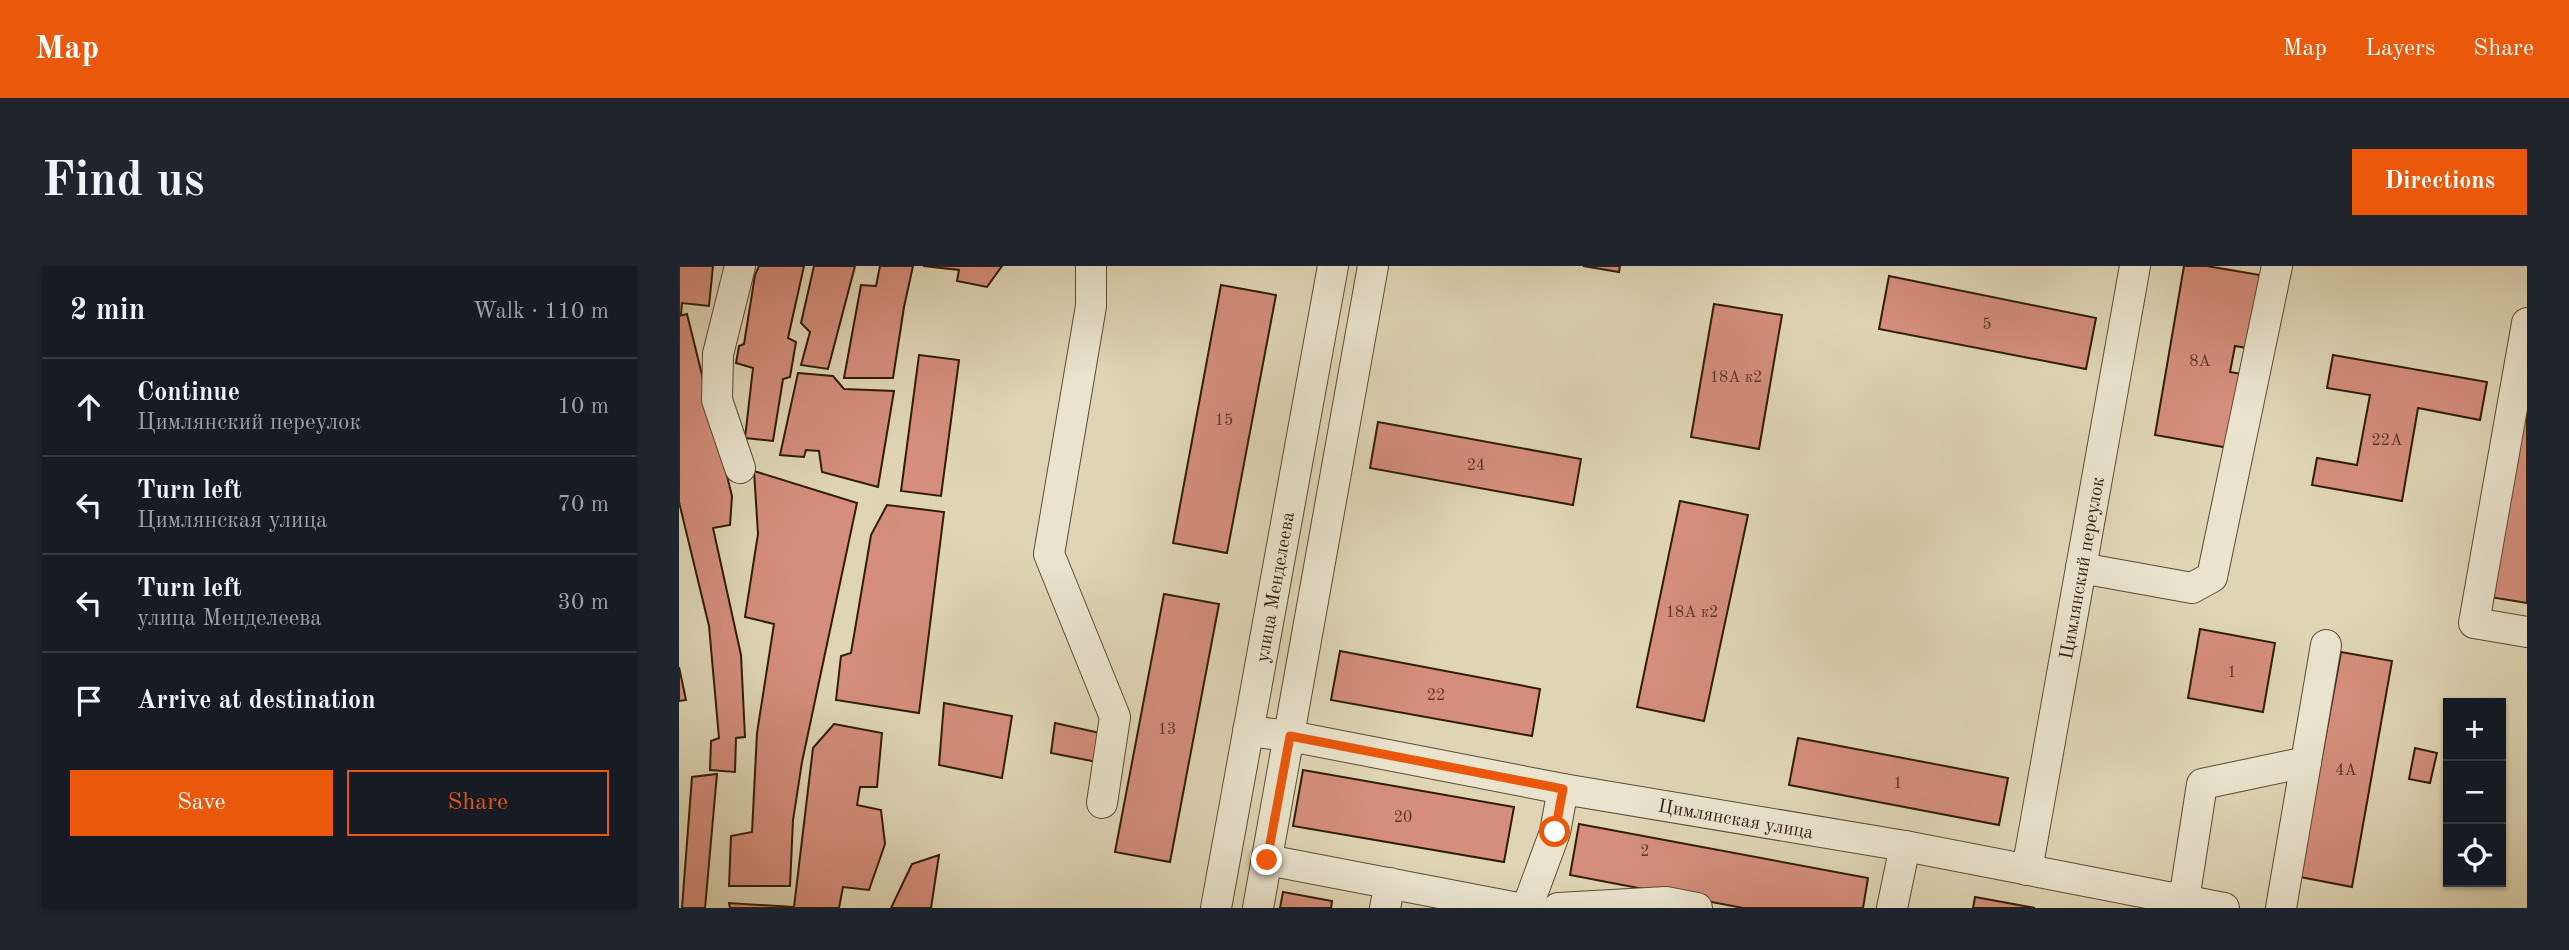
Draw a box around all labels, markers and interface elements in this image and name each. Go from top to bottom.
text: Map [35,33,99,66]
text: Map [2283,37,2327,61]
text: Layers [2365,37,2435,61]
text: Share [2473,37,2534,61]
button: Directions [2352,149,2527,215]
text: Find us [42,158,205,207]
text: 2 min [70,296,145,326]
text: Walk · 110 m [473,300,609,323]
house number: 5 [1982,317,1992,333]
house number: 8А [2189,354,2211,370]
house number: 18А к2 [1710,370,1762,386]
text: Continue [137,380,240,406]
icon: ahead [70,388,108,426]
text: 10 m [558,395,609,418]
text: Цимлянский переулок [137,411,361,434]
house number: 15 [1215,413,1233,429]
house number: 22А [2372,433,2402,449]
house number: 24 [1467,458,1485,474]
street label: Цимлянский переулок [2058,475,2109,661]
text: Turn left [137,478,242,504]
icon: left [70,486,108,524]
text: 70 m [558,493,609,516]
text: Цимлянская улица [137,509,327,532]
street label: улица Менделеева [1254,510,1299,664]
text: Turn left [137,576,242,602]
icon: left [70,584,108,622]
text: 30 m [558,591,609,614]
house number: 18А к2 [1666,605,1718,621]
text: улица Менделеева [137,607,322,630]
house number: 1 [2227,665,2237,681]
icon: arrive [70,682,108,720]
text: Arrive at destination [137,688,376,714]
house number: 22 [1427,688,1445,704]
map controls [2443,698,2506,887]
button: + [2443,698,2506,761]
house number: 13 [1158,722,1176,738]
button: − [2443,761,2506,824]
house number: 4А [2335,763,2357,779]
button: Save [70,770,333,836]
button: Share [347,770,609,836]
house number: 1 [1893,776,1903,792]
street label: Цимлянская улица [1656,797,1815,844]
house number: 20 [1394,810,1412,826]
route start [1539,816,1570,847]
button: locate [2443,824,2506,887]
route end [1251,844,1282,875]
house number: 2 [1640,844,1650,860]

